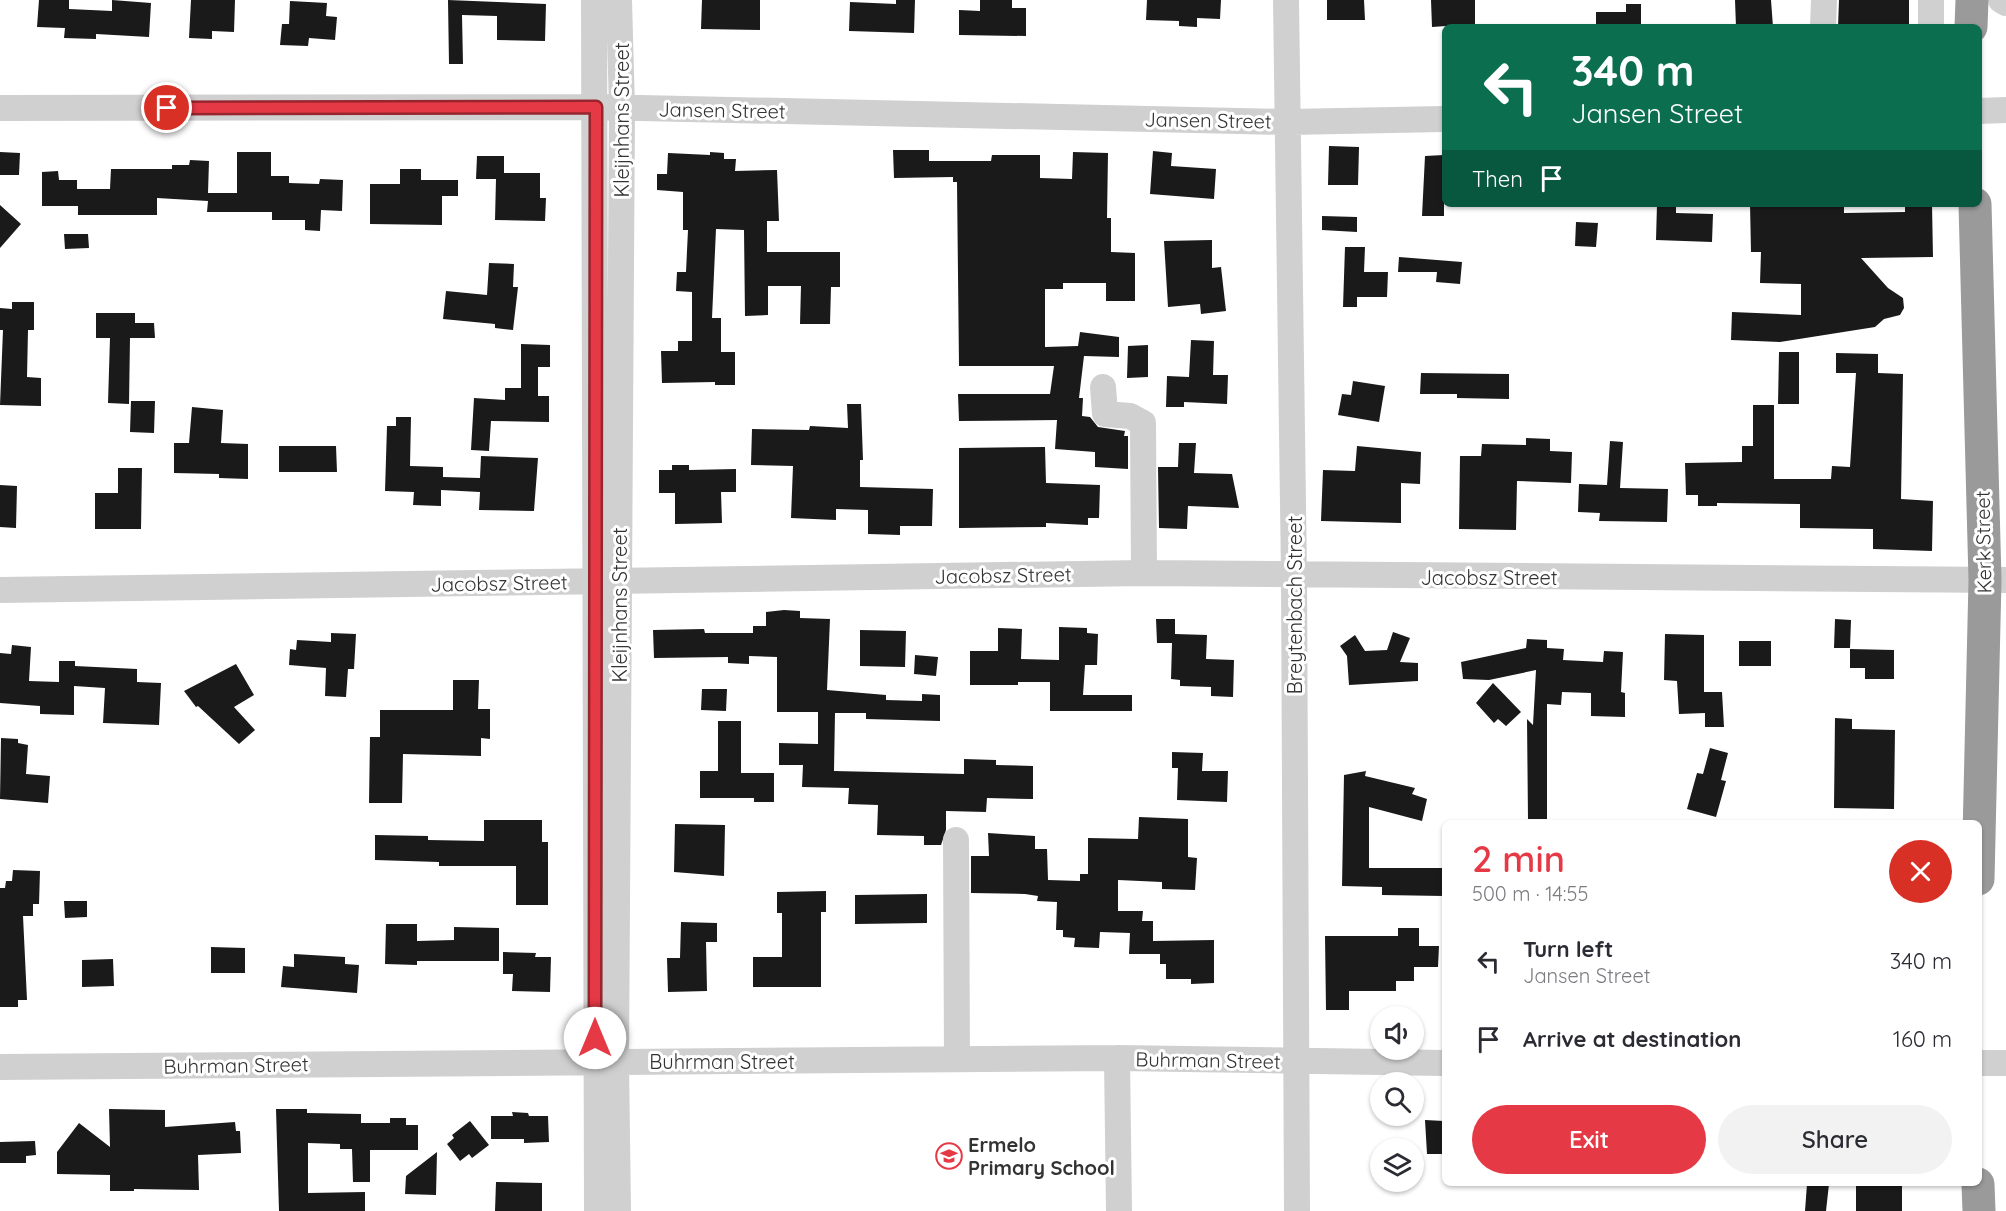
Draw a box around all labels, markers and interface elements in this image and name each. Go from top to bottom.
street label: Kleijnhans Street [609,42,634,197]
text: 340 m [1571,44,1695,97]
icon: left [1472,48,1550,126]
pin [141,82,192,133]
icon: arrive [150,91,183,124]
street label: Jansen Street [658,96,786,124]
text: Jansen Street [1571,96,1743,130]
street label: Jansen Street [1144,106,1272,134]
icon: arrive [1535,162,1568,195]
text: Then [1472,165,1523,193]
street label: Kerk Street [1970,490,1996,594]
street label: Breytenbach Street [1282,516,1307,694]
street label: Kleijnhans Street [607,527,632,682]
street label: Jacobsz Street [934,561,1072,589]
street label: Jacobsz Street [1420,565,1558,590]
street label: Jacobsz Street [430,569,568,597]
text: 2 min [1472,836,1565,881]
button: close [1889,840,1952,903]
text: 500 m · 14:55 [1472,881,1588,906]
text: Turn left [1523,935,1613,963]
icon: left [1472,945,1505,978]
text: 340 m [1890,947,1952,975]
text: Jansen Street [1523,963,1650,988]
position arrow [563,1006,627,1070]
map controls [1370,1006,1424,1192]
button: sound [1370,1006,1424,1060]
icon: arrive [1472,1023,1505,1056]
text: Arrive at destination [1523,1025,1741,1053]
text: 160 m [1893,1025,1952,1053]
street label: Buhrman Street [1135,1046,1281,1074]
street label: Buhrman Street [649,1049,795,1074]
street label: Buhrman Street [163,1051,309,1079]
button: search [1370,1072,1424,1126]
button: Exit [1472,1105,1706,1174]
button: Share [1718,1105,1952,1174]
place label: Ermelo Primary School [968,1132,1115,1180]
button: layers [1370,1138,1424,1192]
school or university icon: Ermelo Primary School [934,1141,964,1171]

